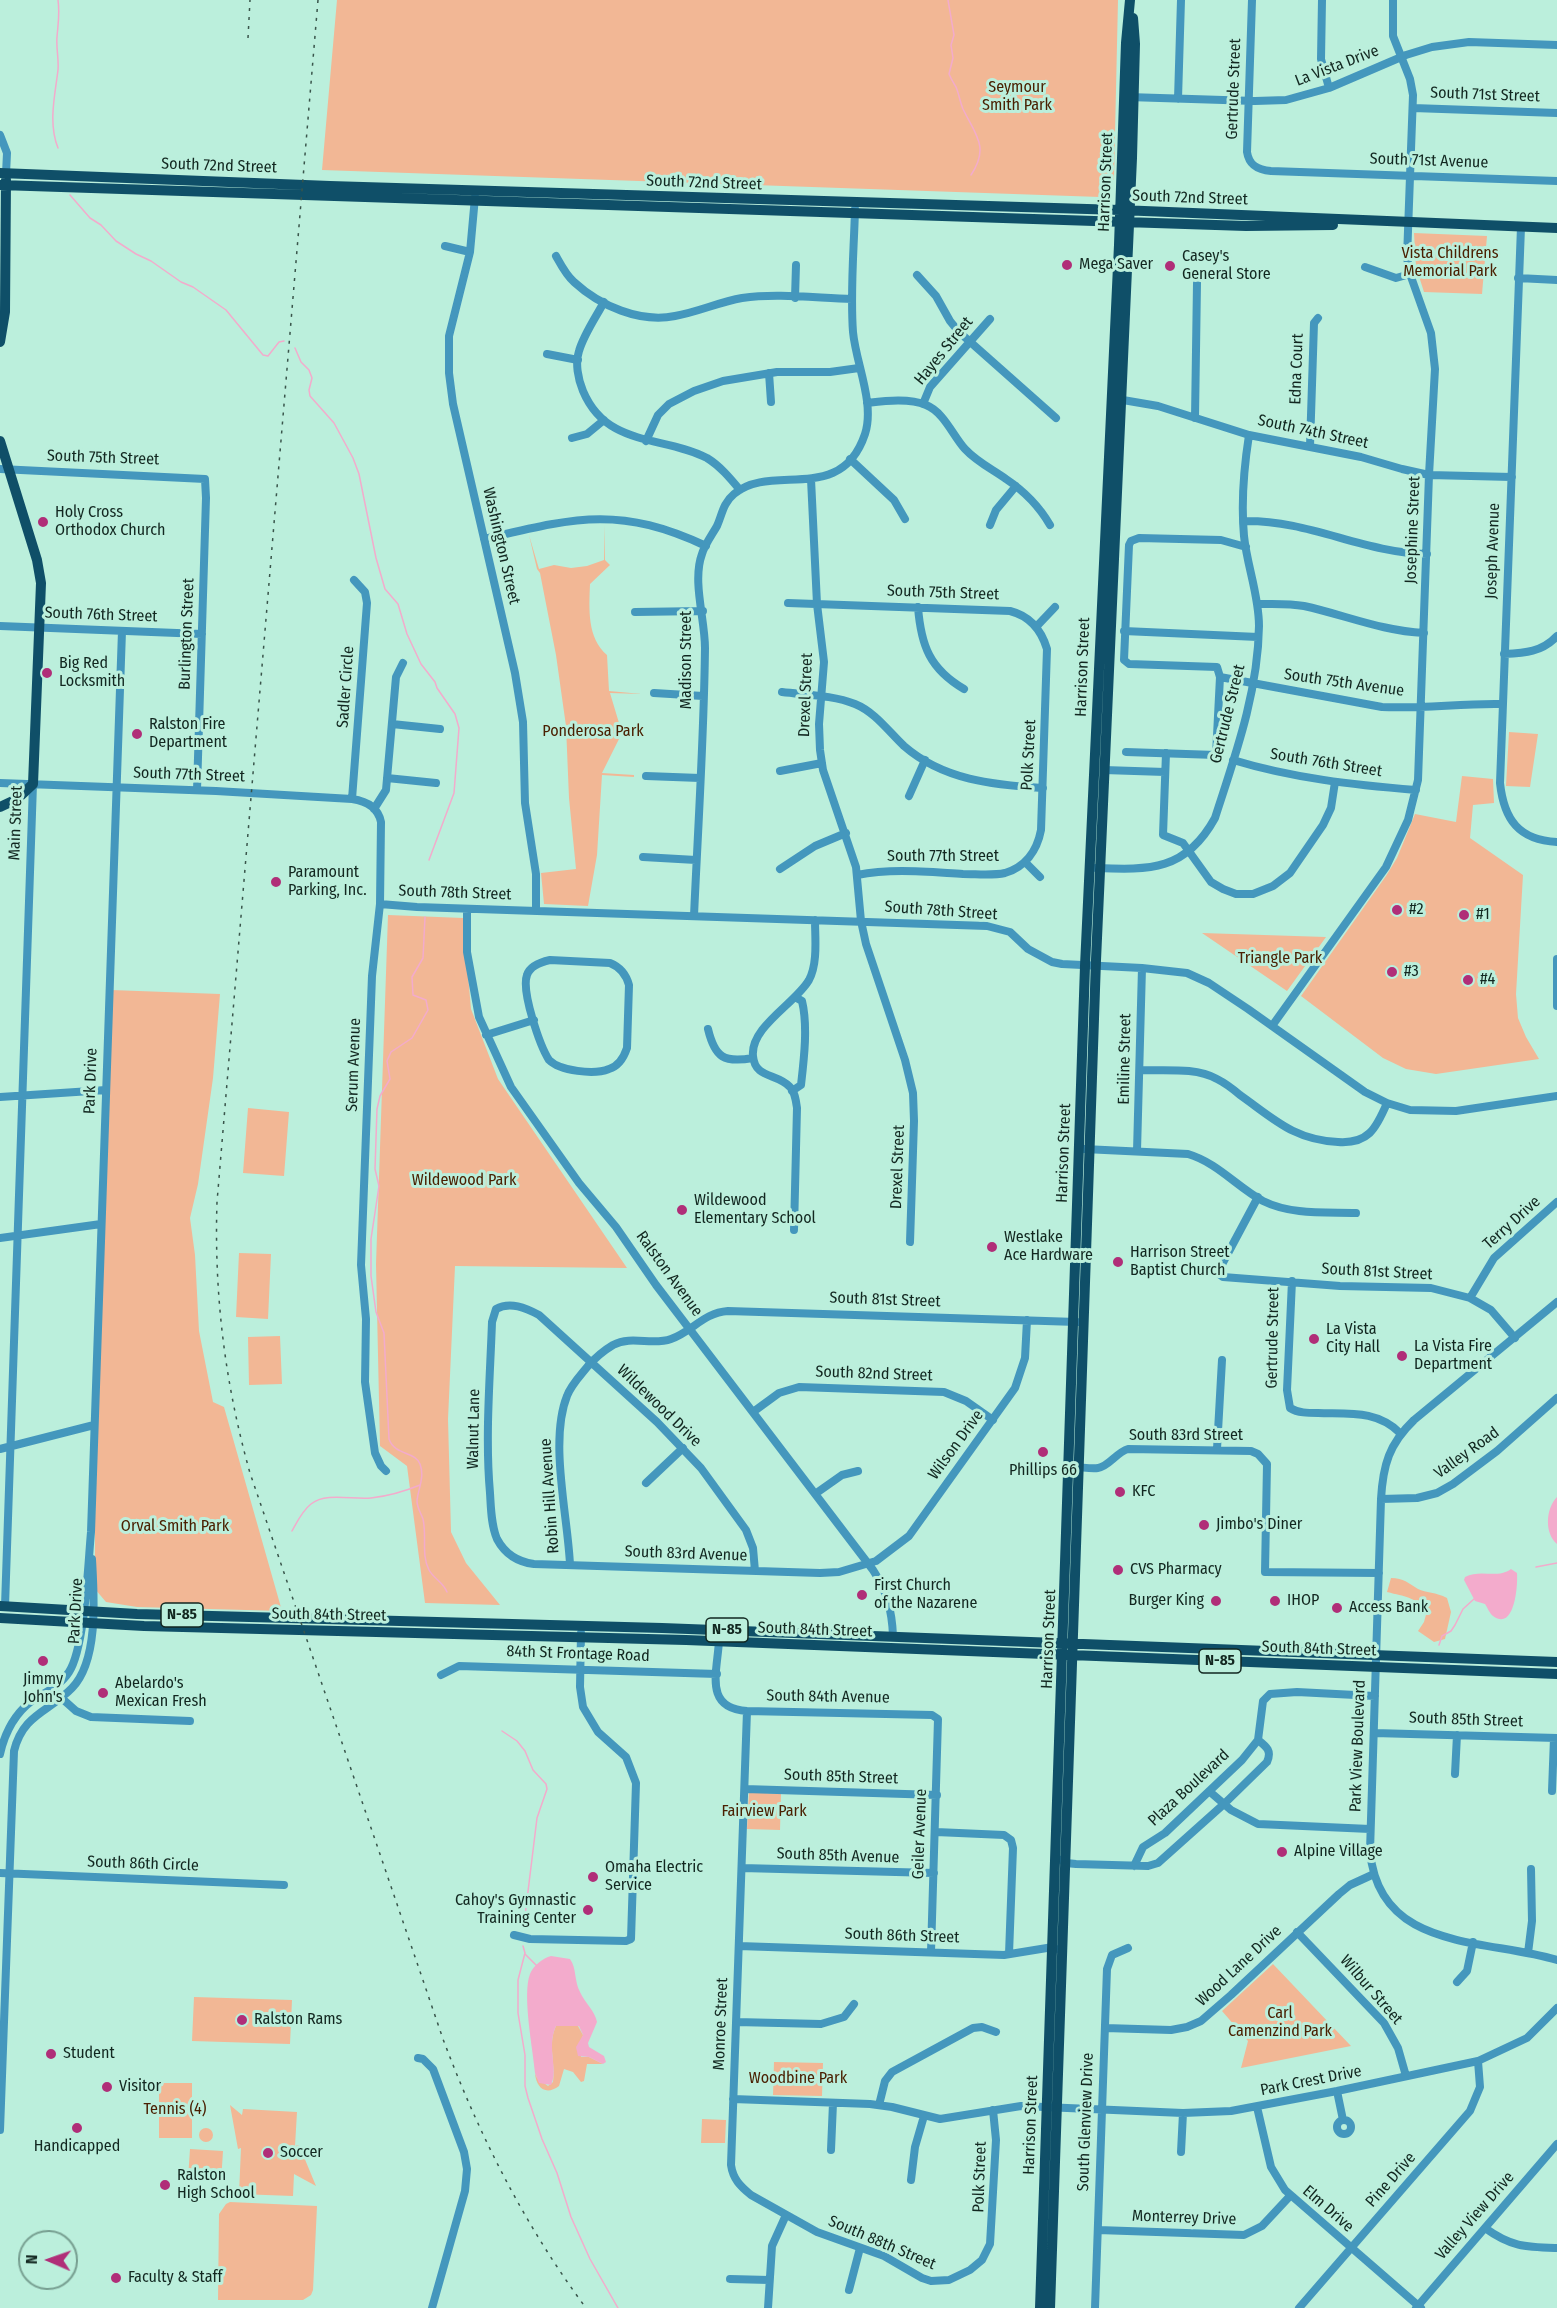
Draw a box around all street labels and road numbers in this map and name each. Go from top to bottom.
street label: Gertrude Street [1223,38,1245,140]
street label: La Vista Drive [1292,41,1382,91]
street label: South 71st Street [1430,83,1540,107]
street label: Harrison Street [1095,132,1117,232]
street label: South 71st Avenue [1369,149,1489,173]
street label: South 72nd Street [161,154,277,178]
street label: South 72nd Street [646,171,762,195]
street label: South 72nd Street [1132,186,1248,210]
street label: Hayes Street [911,313,977,389]
street label: Edna Court [1286,333,1308,405]
street label: South 74th Street [1256,411,1370,453]
street label: South 75th Street [46,446,160,470]
street label: Josephine Street [1402,476,1424,584]
street label: Washington Street [478,486,524,606]
street label: Joseph Avenue [1482,503,1504,599]
street label: Burlington Street [175,578,199,690]
street label: South 75th Street [886,581,1000,605]
street label: South 76th Street [44,603,158,627]
street label: Madison Street [677,611,697,709]
street label: Harrison Street [1072,617,1094,717]
street label: Sadler Circle [334,645,358,729]
street label: Drexel Street [795,653,817,737]
street label: Gertrude Street [1206,662,1250,766]
street label: South 75th Avenue [1283,665,1405,701]
street label: Polk Street [1018,719,1040,791]
street label: South 76th Street [1269,745,1383,781]
street label: South 77th Street [133,763,245,787]
street label: Main Street [5,785,27,861]
street label: South 77th Street [887,847,999,867]
street label: South 78th Street [398,881,512,905]
street label: South 78th Street [884,897,998,925]
street label: Emiline Street [1115,1013,1135,1105]
street label: Serum Avenue [343,1018,365,1112]
street label: Park Drive [80,1048,102,1114]
street label: Harrison Street [1053,1103,1075,1203]
street label: Drexel Street [887,1125,909,1209]
street label: Terry Drive [1479,1192,1545,1254]
street label: Ralston Avenue [632,1228,706,1320]
street label: South 81st Street [1321,1260,1433,1284]
street label: Gertrude Street [1263,1287,1283,1389]
street label: South 81st Street [829,1288,941,1312]
street label: Wildewood Drive [613,1361,705,1451]
street label: South 82nd Street [815,1362,933,1386]
street label: Walnut Lane [464,1389,484,1469]
street label: Wilson Drive [924,1406,988,1484]
street label: Valley Road [1431,1423,1503,1483]
street label: South 83rd Street [1129,1426,1243,1446]
street label: Robin Hill Avenue [536,1438,564,1554]
street label: South 83rd Avenue [624,1542,748,1566]
street label: Park Drive [65,1578,87,1644]
street label: Harrison Street [1038,1589,1060,1689]
road number: N-85 [161,1603,203,1627]
street label: South 84th Street [272,1604,386,1626]
road number: N-85 [706,1618,748,1642]
street label: South 84th Street [757,1618,873,1642]
street label: South 84th Street [1261,1637,1377,1661]
street label: 84th St Frontage Road [506,1642,650,1666]
road number: N-85 [1199,1649,1241,1673]
street label: Park View Boulevard [1346,1679,1370,1813]
street label: South 84th Avenue [766,1686,890,1708]
street label: South 85th Street [1409,1708,1523,1732]
street label: Plaza Boulevard [1144,1746,1234,1830]
street label: South 85th Street [784,1765,898,1789]
street label: Geiler Avenue [909,1788,931,1880]
street label: South 85th Avenue [776,1844,900,1868]
street label: South 86th Circle [87,1852,199,1876]
street label: Wood Lane Drive [1192,1922,1286,2010]
street label: South 86th Street [844,1924,960,1948]
street label: Wilbur Street [1336,1951,1406,2029]
street label: Monroe Street [710,1977,732,2071]
street label: South Glenview Drive [1074,2052,1098,2192]
street label: Park Crest Drive [1259,2062,1363,2100]
street label: Harrison Street [1020,2075,1042,2175]
street label: Polk Street [969,2141,991,2213]
street label: Pine Drive [1362,2149,1420,2211]
street label: Valley View Drive [1432,2168,1518,2264]
street label: Elm Drive [1298,2182,1358,2236]
street label: Monterrey Drive [1131,2207,1237,2229]
street label: South 88th Street [825,2212,939,2274]

